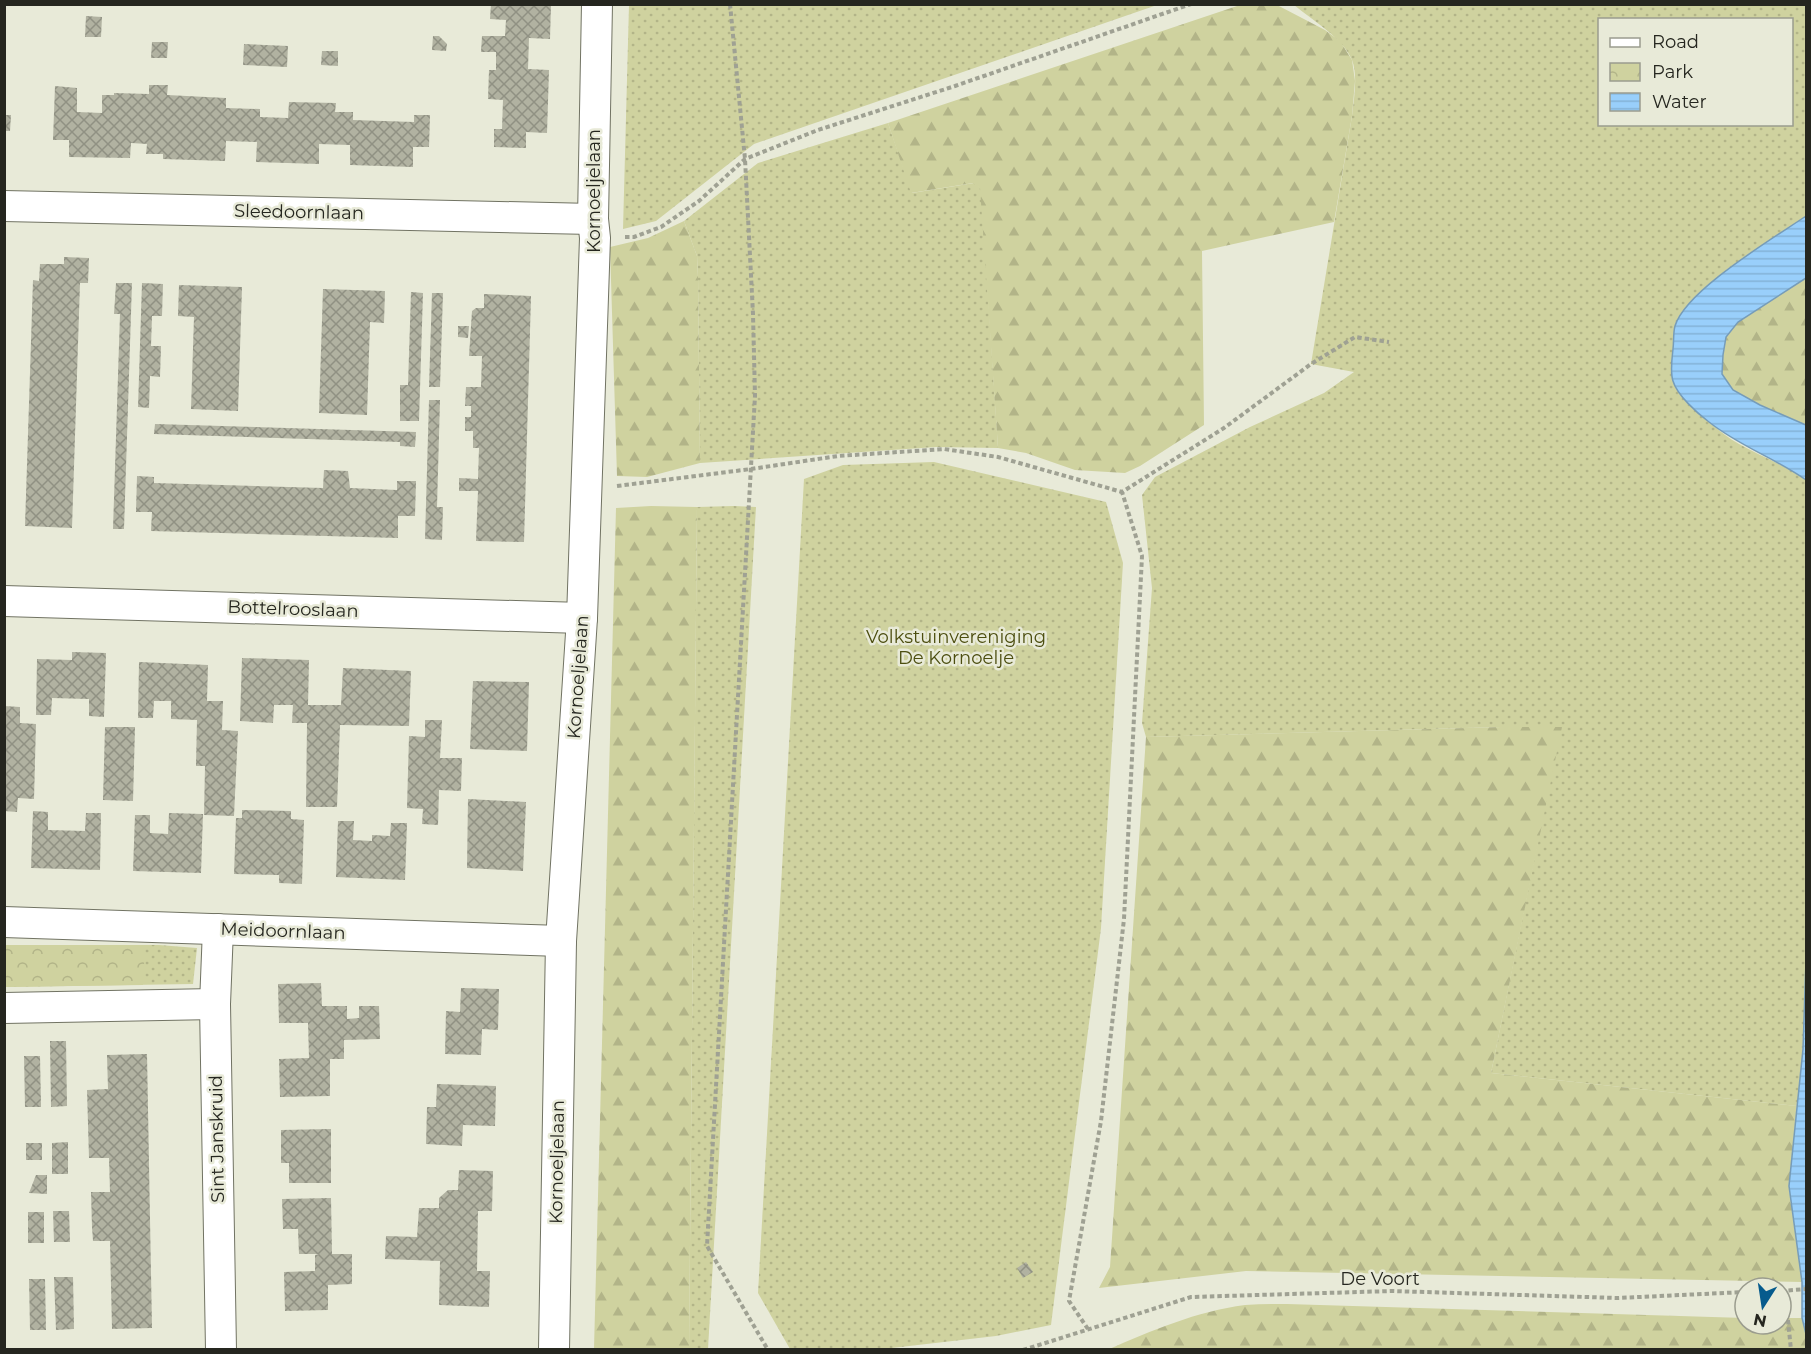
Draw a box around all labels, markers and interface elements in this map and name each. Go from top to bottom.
legend [1598,18,1793,126]
text: Road [1652,31,1699,53]
text: Park [1652,61,1693,83]
text: Water [1652,91,1707,113]
street label: Kornoeljelaan [583,129,605,253]
street label: Sleedoornlaan [234,200,364,224]
street label: Bottelrooslaan [227,596,359,622]
street label: Kornoeljelaan [563,614,593,740]
park label: Volkstuinvereniging De Kornoelje [866,626,1046,669]
street label: Meidoornlaan [220,918,346,944]
street label: Sint Janskruid [205,1075,229,1203]
street label: Kornoeljelaan [545,1100,569,1224]
street label: De Voort [1340,1268,1420,1290]
north arrow [1733,1276,1793,1336]
text: N [1752,1310,1768,1331]

